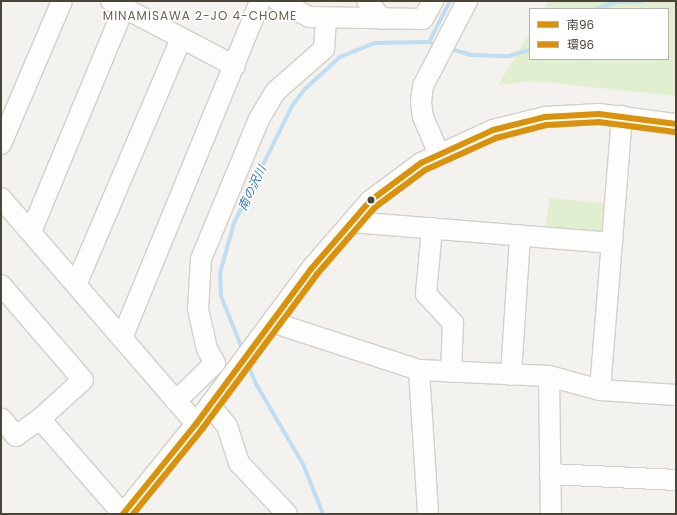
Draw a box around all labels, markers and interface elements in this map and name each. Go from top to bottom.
legend [529,8,669,60]
district label: MINAMISAWA 2-JO 4-CHOME [103,9,297,23]
text: 南96 [567,16,594,33]
text: 環96 [567,36,594,53]
water label: 南の沢川 [235,163,269,213]
unlabelled marker [366,195,376,205]

